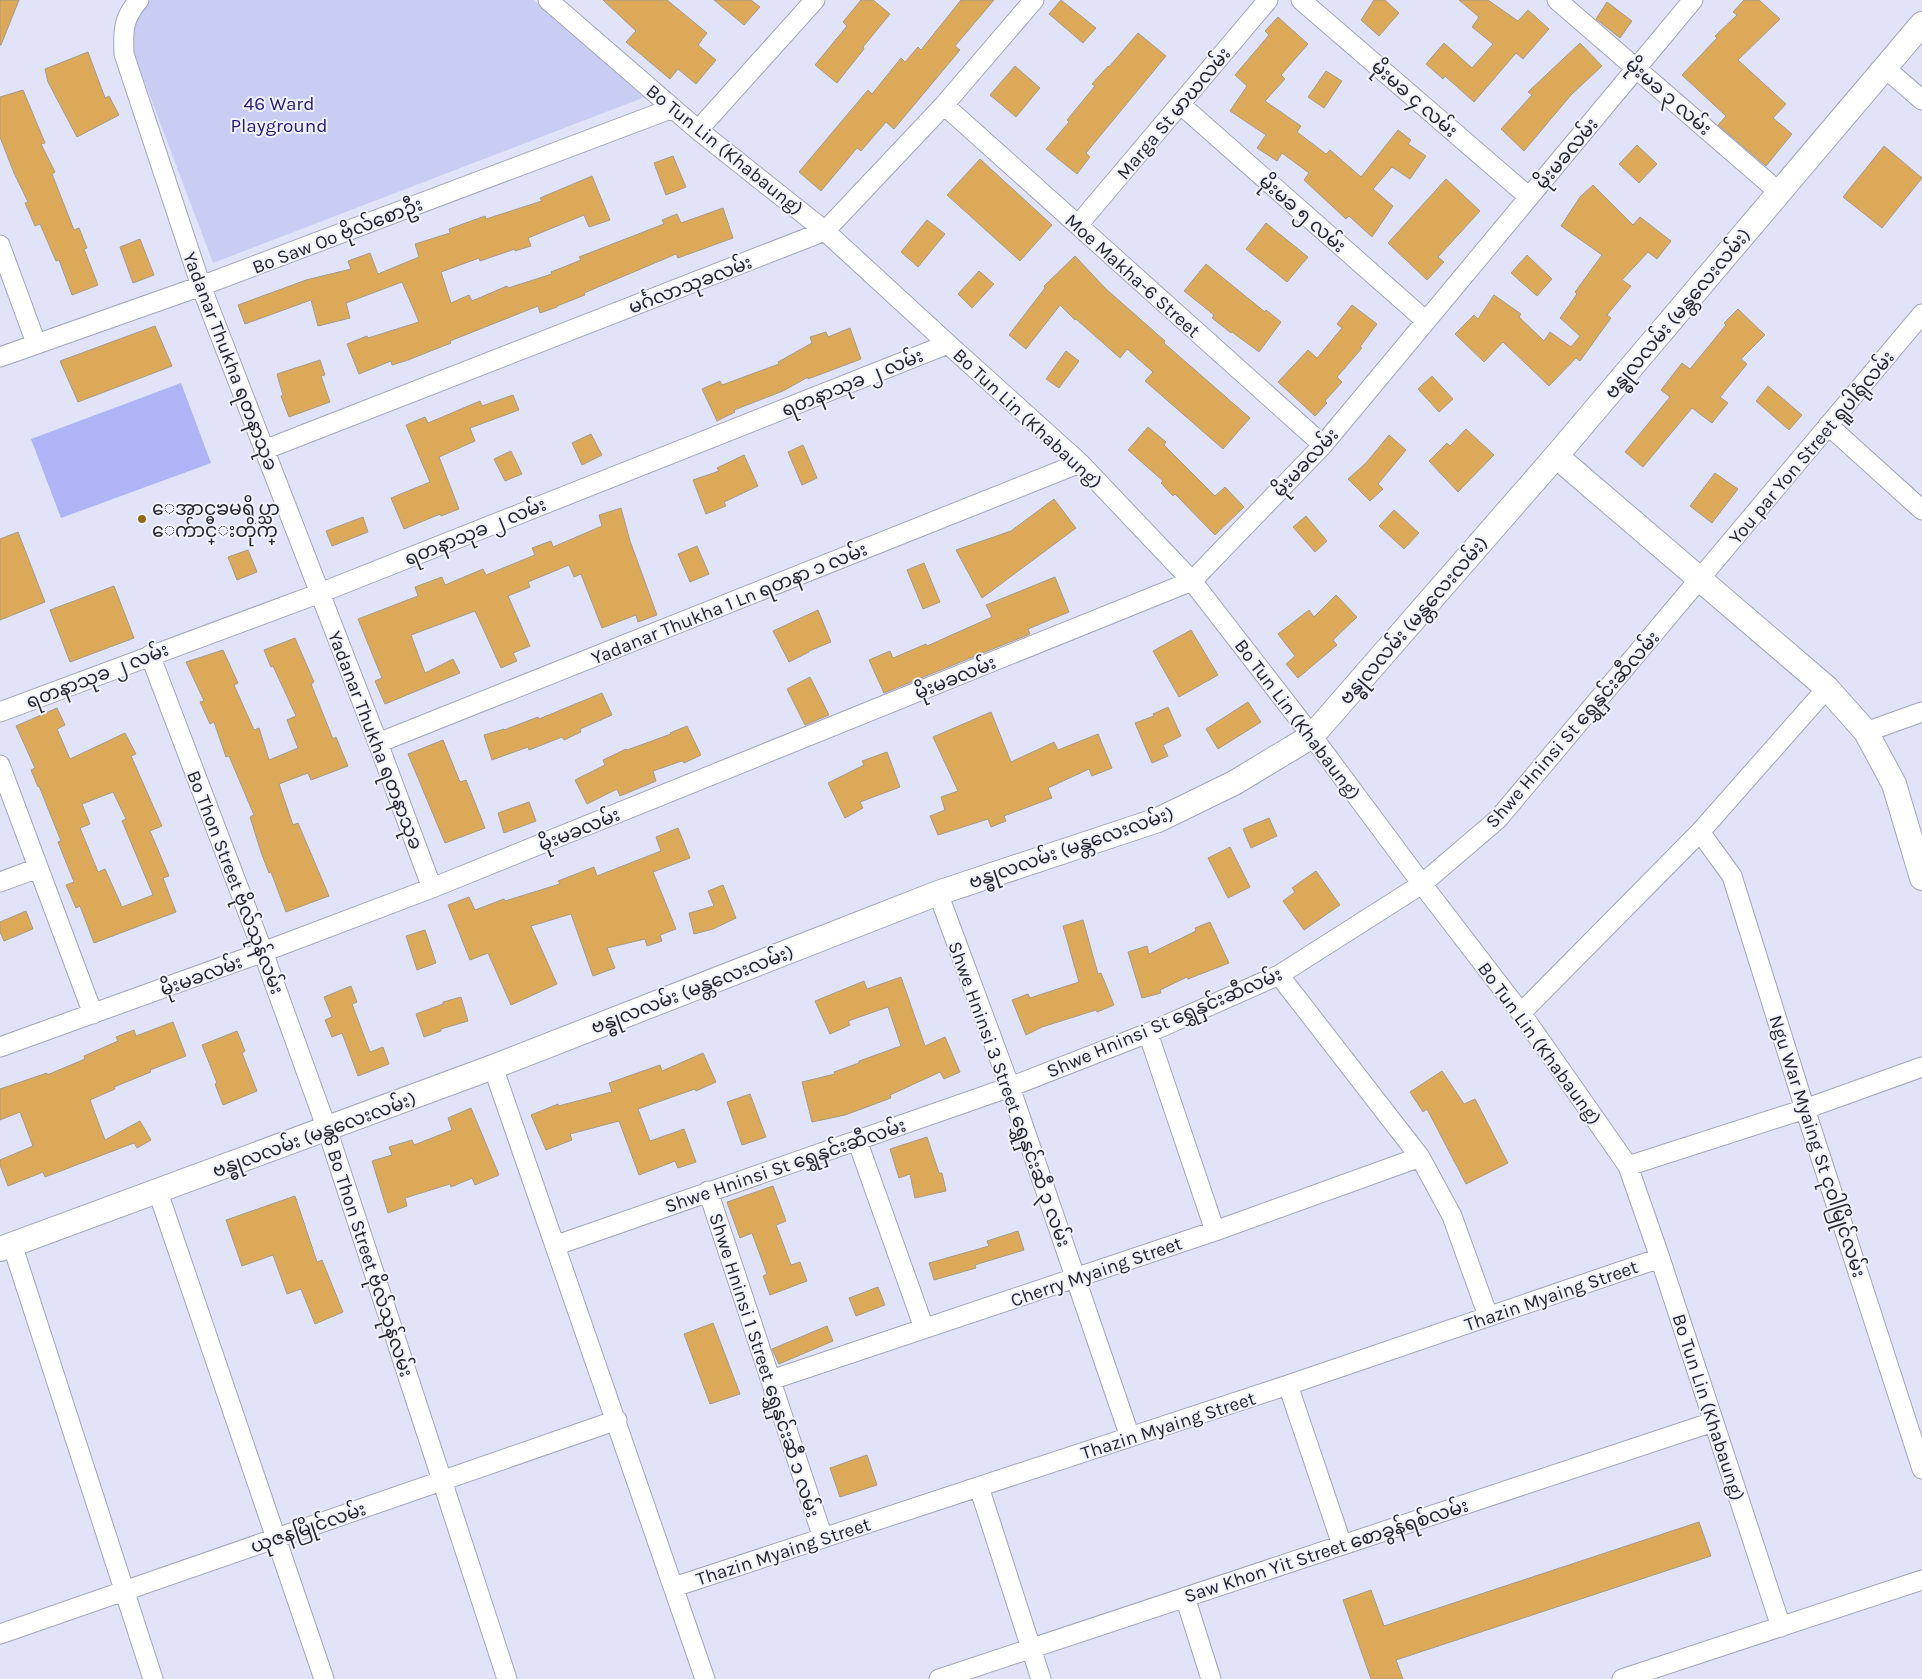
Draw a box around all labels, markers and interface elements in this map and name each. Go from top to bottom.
street label: Marga St မာဃလမ်း [1109,41,1235,184]
street label: မိုးမခ ၃ လမ်း [1618,50,1718,144]
street label: မိုးမခ ၄ လမ်း [1364,52,1464,146]
street label: Bo Tun Lin (Khabaung) [642,80,807,220]
park label: 46 Ward Playground [230,93,328,137]
street label: မိုးမခလမ်း [1528,111,1607,197]
street label: မိုးမခ ၅ လမ်း [1251,167,1353,261]
street label: Bo Saw Oo ဗိုလ်စောဦး [248,190,427,283]
street label: Moe Makha-6 Street [1060,209,1204,342]
street label: ဗန္ဓုလလမ်း (မန္တလေးလမ်း) [1597,222,1759,406]
street label: မင်္ဂလာသုခလမ်း [624,248,757,323]
street label: Yadanar Thukha ရတနာသုခ [173,249,282,476]
street label: ရတနာသုခ ၂ လမ်း [777,341,928,426]
street label: Bo Tun Lin (Khabaung) [948,344,1106,493]
street label: You par Yon Street ရူပါရုံလမ်း [1721,344,1903,552]
street label: မိုးမခလမ်း [1265,421,1347,505]
street label: ရတနာသုခ ၂ လမ်း [400,490,551,575]
place label: ေအာင္ဓၶမရိပ္သာ ေက်ာင္းတိုက္ [152,494,280,547]
marker: ေအာင္ဓၶမရိပ္သာ ေက်ာင္းတိုက္ [136,513,148,525]
street label: ဗန္ဓုလလမ်း (မန္တလေးလမ်း) [1332,530,1496,712]
street label: Yadanar Thukha 1 Ln ရတနာ ၁ လမ်း [587,535,872,673]
street label: Shwe Hninsi St ရွှေနှင်းဆီလမ်း [1478,624,1668,836]
street label: Yadanar Thukha ရတနာသုခ [318,628,427,855]
street label: ရတနာသုခ ၂ လမ်း [22,635,174,718]
street label: Bo Tun Lin (Khabaung) [1230,635,1365,804]
street label: မိုးမခလမ်း [910,648,1001,709]
street label: Bo Thon Street ဗိုလ်သုန်လမ်း [177,766,292,999]
street label: ဗန္ဓုလလမ်း (မန္တလေးလမ်း) [965,799,1178,898]
street label: မိုးမခလမ်း [534,800,625,861]
street label: ဗန္ဓုလလမ်း (မန္တလေးလမ်း) [586,937,798,1043]
street label: Shwe Hninsi 3 Street ရွှေနှင်းဆီ ၃ လမ်း [939,937,1078,1252]
street label: မိုးမခလမ်း [156,947,247,1006]
street label: Bo Tun Lin (Khabaung) [1473,958,1605,1129]
street label: Shwe Hninsi St ရွှေနှင်းဆီလမ်း [1042,960,1287,1087]
street label: Ngu War Myaing St ငုဝါမြိုင်လမ်း [1759,1011,1874,1282]
street label: ဗန္ဓုလလမ်း (မန္တလေးလမ်း) [208,1084,421,1186]
street label: Shwe Hninsi St ရွှေနှင်းဆီလမ်း [661,1110,910,1222]
street label: Bo Thon Street ဗိုလ်သုန်လမ်း [318,1145,421,1381]
street label: Shwe Hninsi 1 Street ရွှေနှင်းဆီ ၁ လမ်း [700,1209,828,1522]
street label: Cherry Myaing Street [1008,1232,1185,1312]
street label: Thazin Myaing Street [1462,1256,1641,1336]
street label: Bo Tun Lin (Khabaung) [1667,1311,1749,1504]
street label: Thazin Myaing Street [1078,1387,1258,1465]
street label: Saw Khon Yit Street စောခွန်ရစ်လမ်း [1180,1491,1472,1611]
street label: ယုဇနမြိုင်လမ်း [246,1494,371,1563]
street label: Thazin Myaing Street [693,1513,873,1591]

